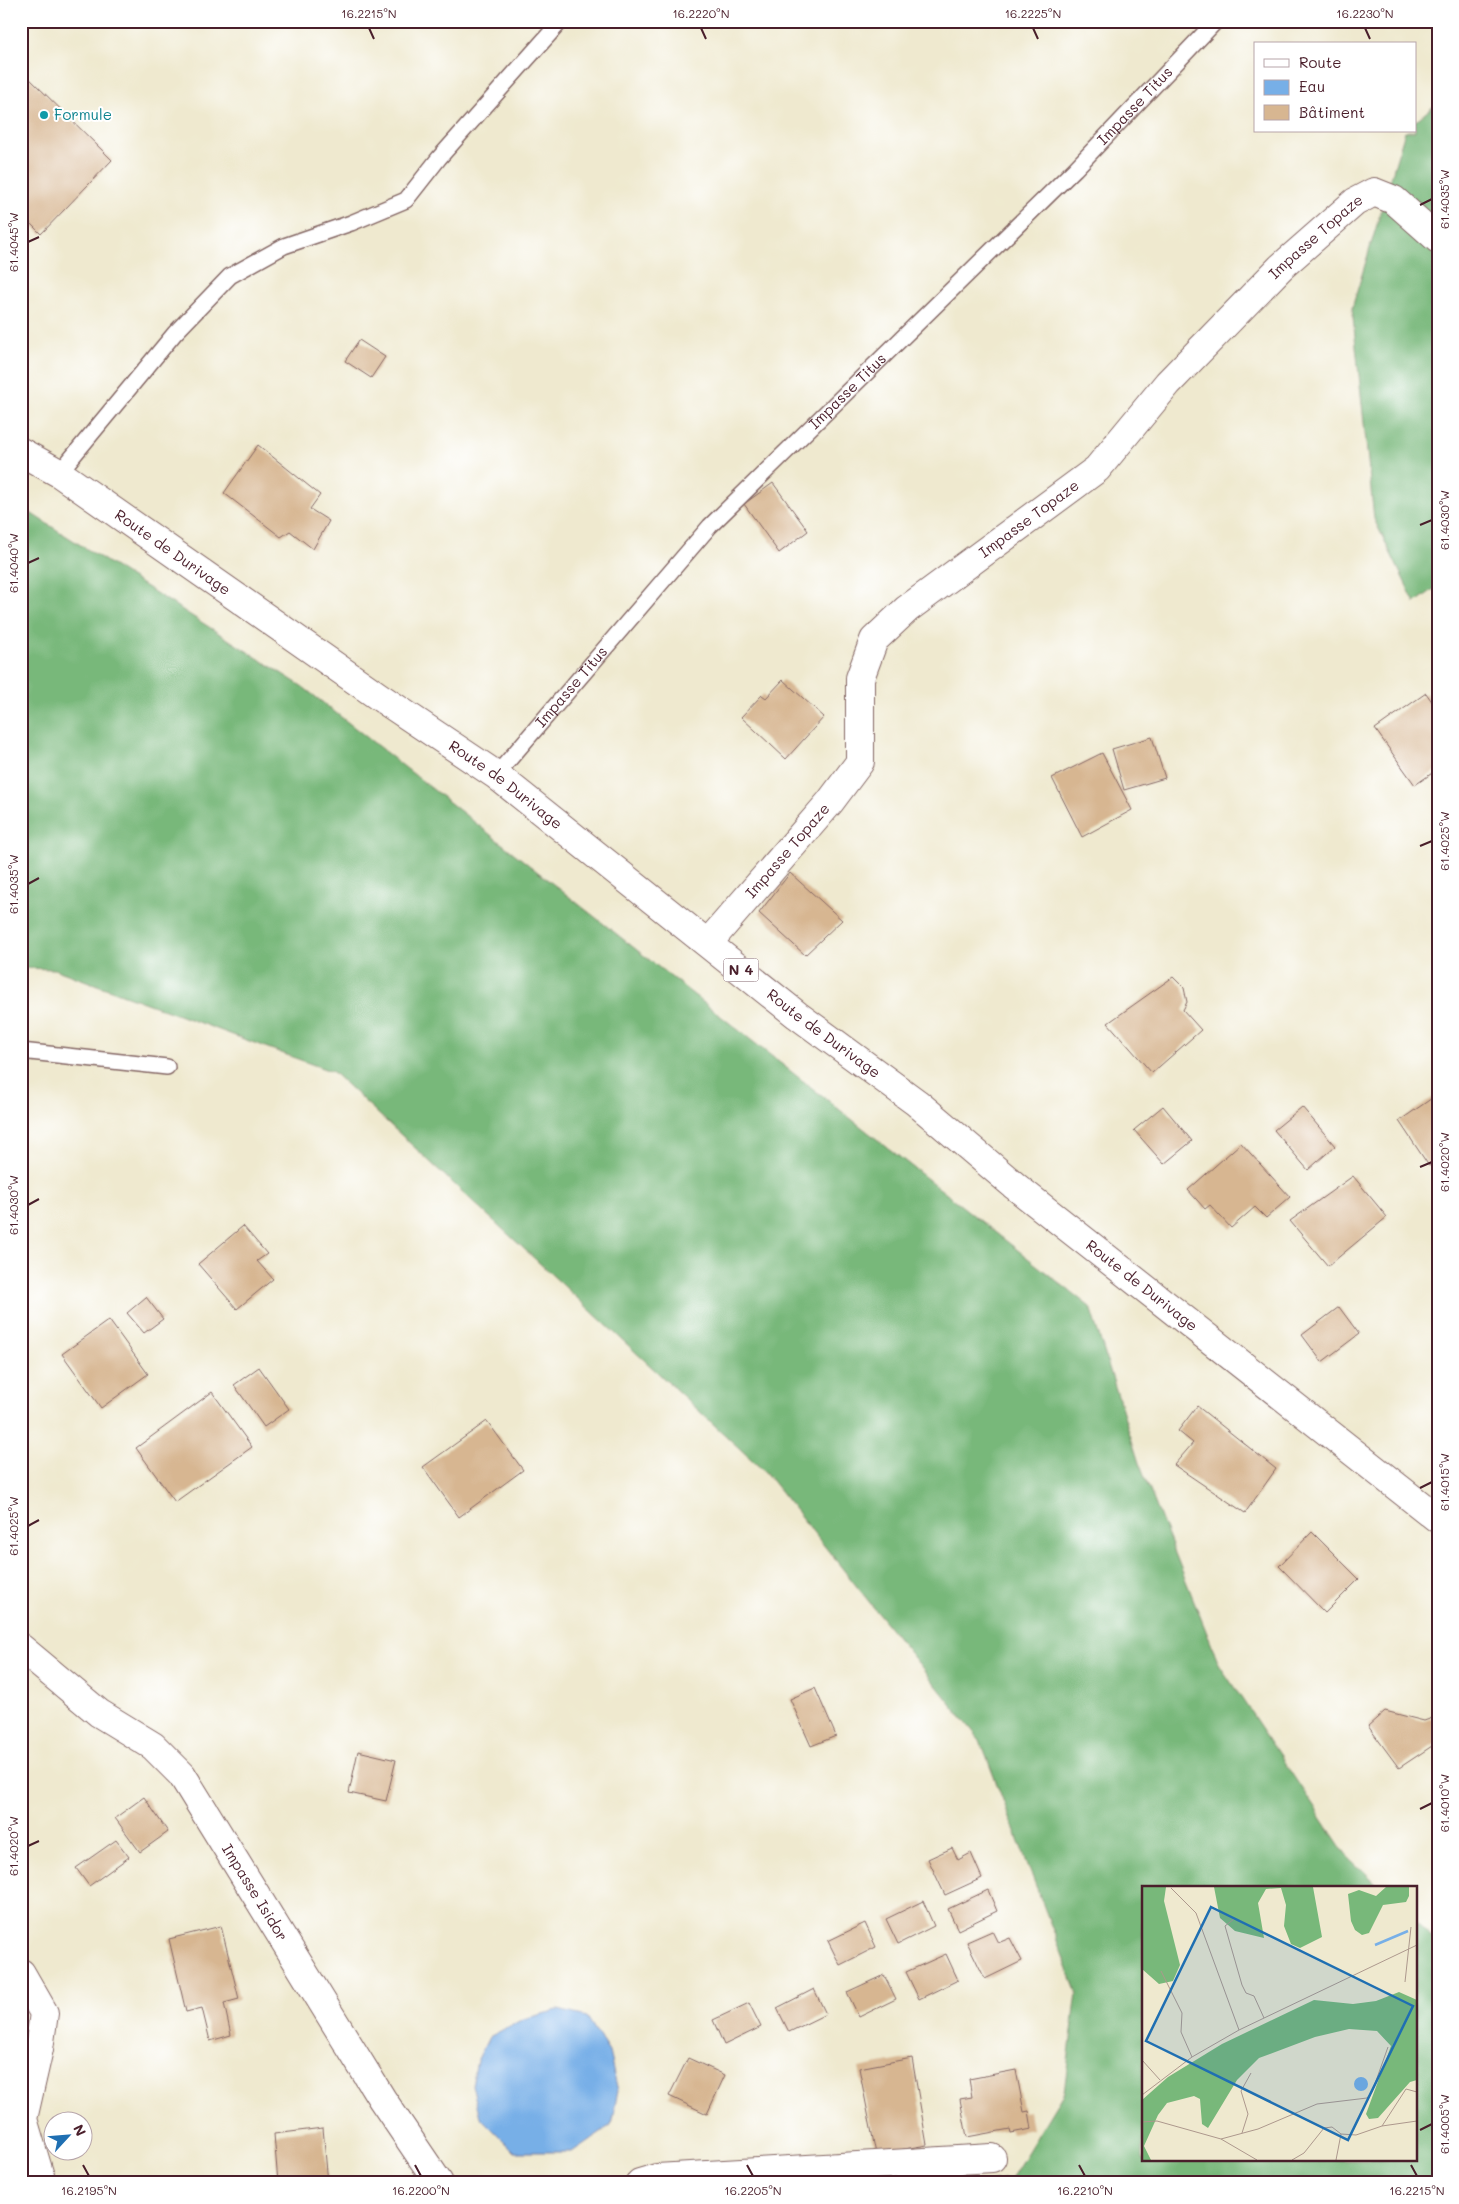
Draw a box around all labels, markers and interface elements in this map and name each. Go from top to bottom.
text: 16.2215°N [341,5,397,21]
text: 16.2220°N [672,5,730,21]
text: 16.2225°N [1005,5,1061,21]
text: 16.2230°N [1336,5,1394,21]
legend [1254,42,1416,132]
text: Route [1299,52,1342,72]
street label: Impasse Titus [1092,62,1176,149]
text: Eau [1299,76,1325,96]
text: Bâtiment [1299,102,1365,122]
place label: Formule [54,104,112,124]
marker: Formule [38,109,50,121]
text: 61.4035°W [1436,169,1452,229]
street label: Impasse Topaze [1264,189,1366,283]
text: 61.4045°W [5,212,21,272]
street label: Impasse Titus [804,348,890,433]
street label: Impasse Topaze [975,475,1083,562]
text: 61.4030°W [1436,490,1452,550]
street label: Route de Durivage [111,504,235,599]
text: 61.4040°W [5,533,21,593]
street label: Impasse Titus [530,642,611,731]
street label: Route de Durivage [445,735,567,833]
street label: Impasse Topaze [740,798,834,902]
text: 61.4025°W [1436,811,1452,871]
text: 61.4035°W [5,854,21,914]
road number: N 4 [724,958,758,982]
street label: Route de Durivage [763,984,885,1082]
text: 61.4020°W [1436,1132,1452,1192]
text: 61.4030°W [5,1175,21,1235]
street label: Route de Durivage [1082,1235,1202,1335]
text: 61.4015°W [1436,1453,1452,1511]
text: 61.4025°W [5,1496,21,1556]
text: 61.4010°W [1436,1774,1452,1832]
text: 61.4020°W [5,1816,21,1876]
street label: Impasse Isidor [218,1840,293,1944]
inset map [1142,1886,1416,2162]
text: 61.4005°W [1436,2094,1452,2154]
north arrow [42,2112,92,2162]
text: N [69,2121,91,2139]
text: 16.2195°N [61,2182,117,2198]
text: 16.2200°N [392,2182,450,2198]
text: 16.2205°N [724,2182,782,2198]
text: 16.2210°N [1057,2182,1113,2198]
text: 16.2215°N [1389,2182,1445,2198]

